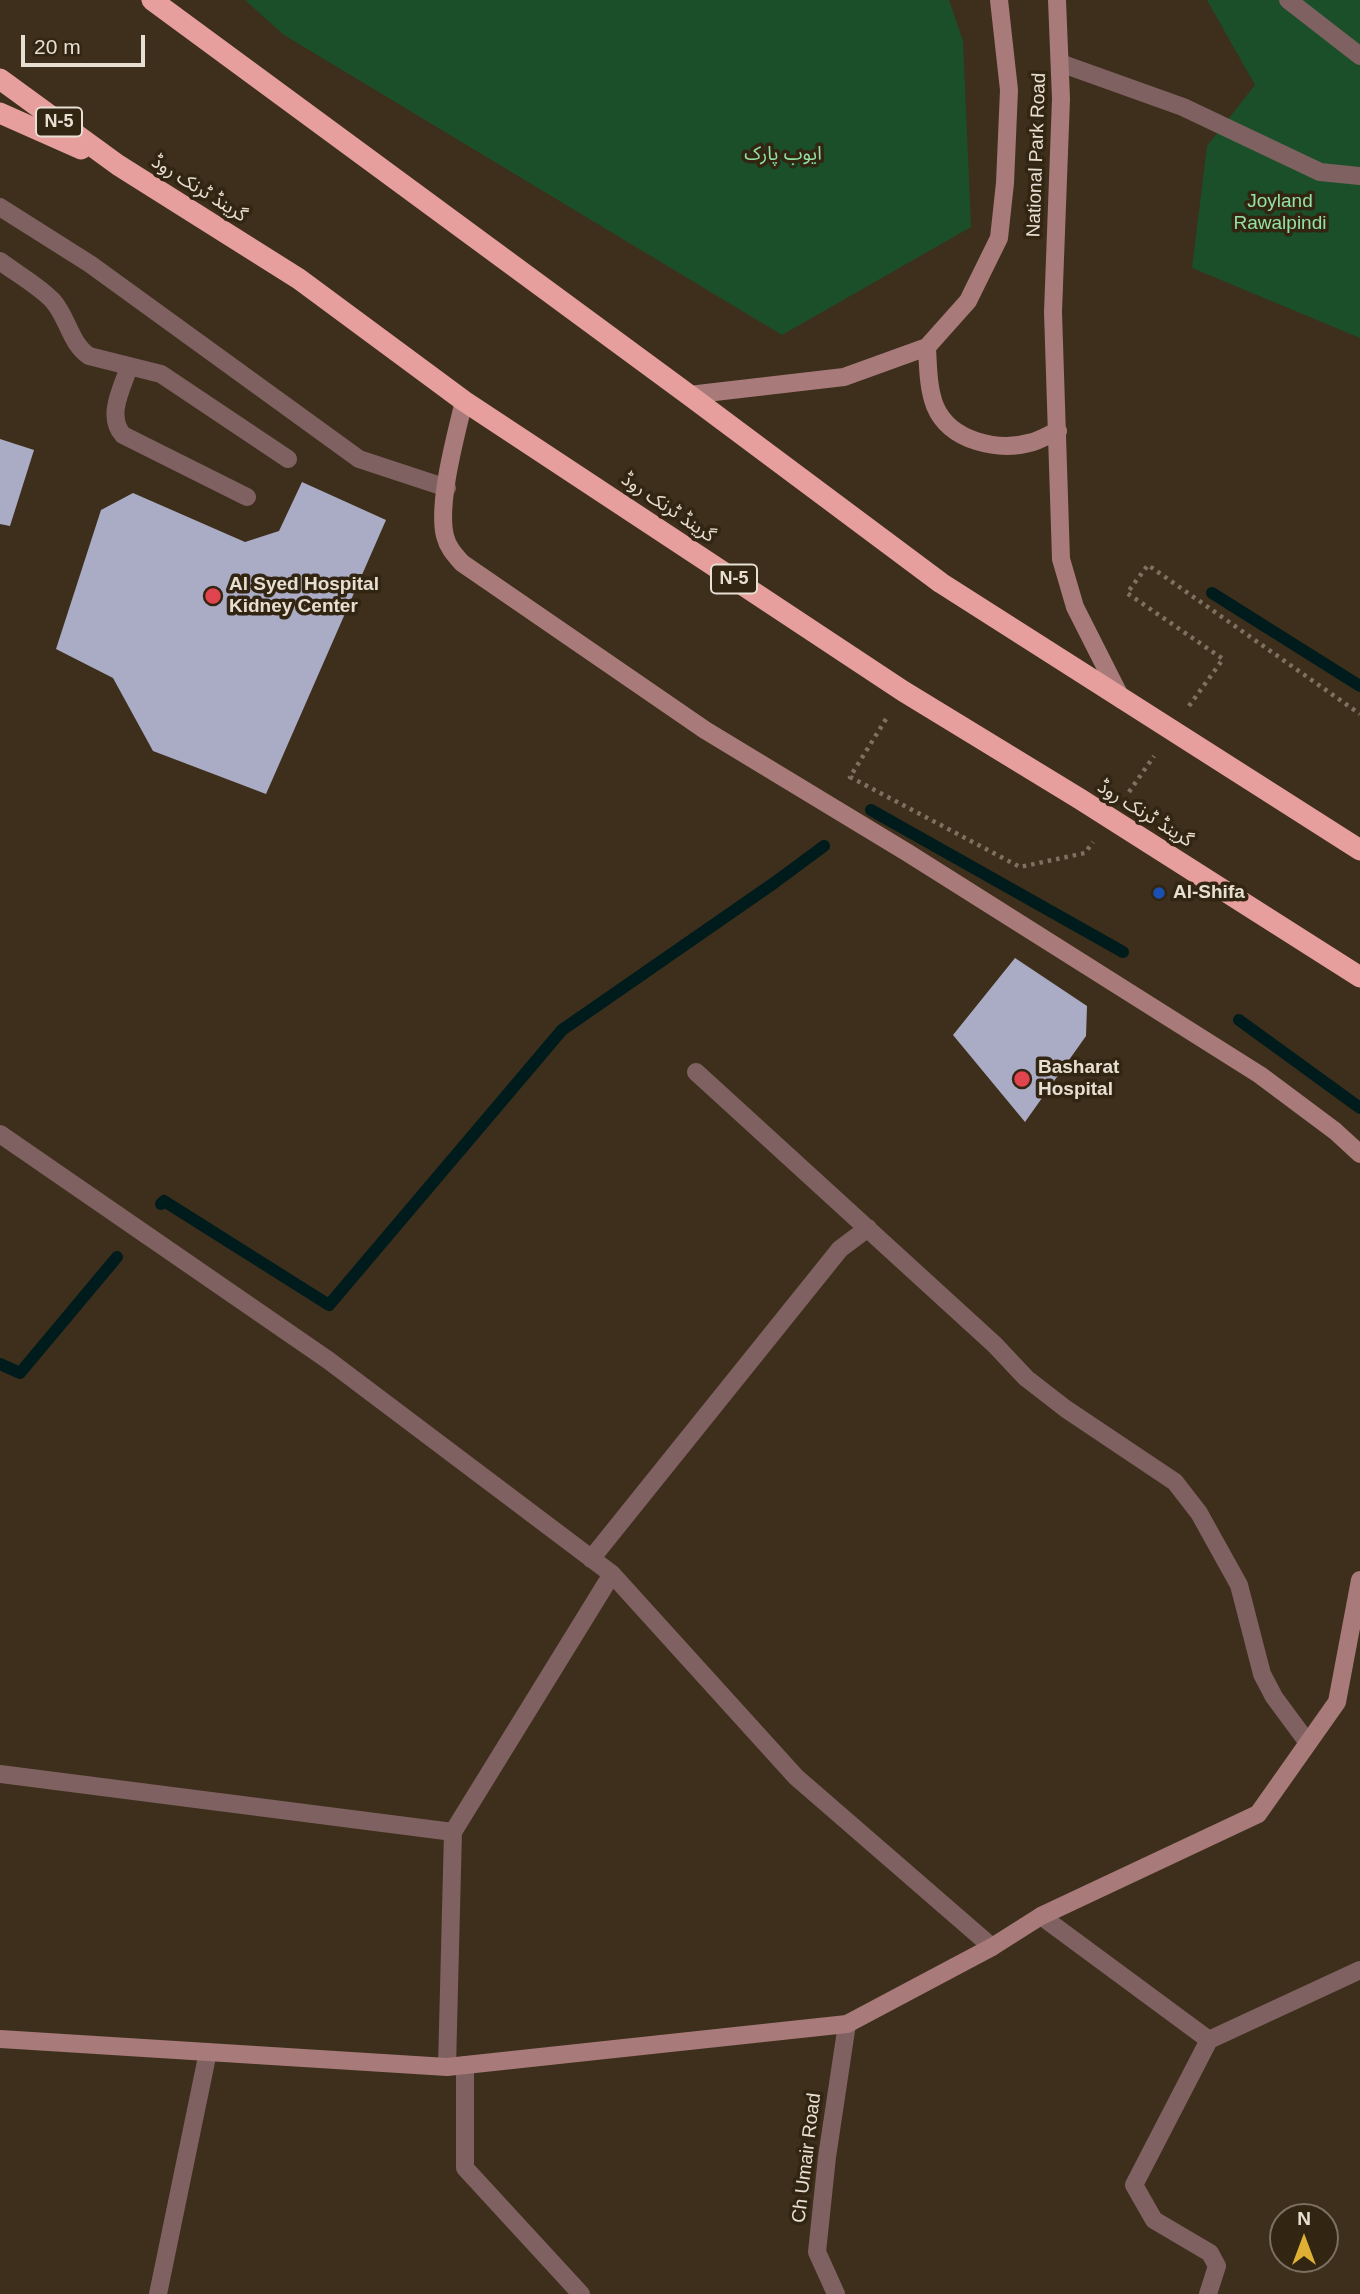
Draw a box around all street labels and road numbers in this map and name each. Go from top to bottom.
street label: National Park Road [1023,72,1051,238]
road number: N-5 [36,107,82,136]
street label: گرینڈ ٹرنک روڈ [147,151,251,227]
street label: گرینڈ ٹرنک روڈ [617,468,719,548]
road number: N-5 [711,564,757,594]
street label: گرینڈ ٹرنک روڈ [1093,776,1197,852]
street label: Ch Umair Road [788,2092,826,2224]

